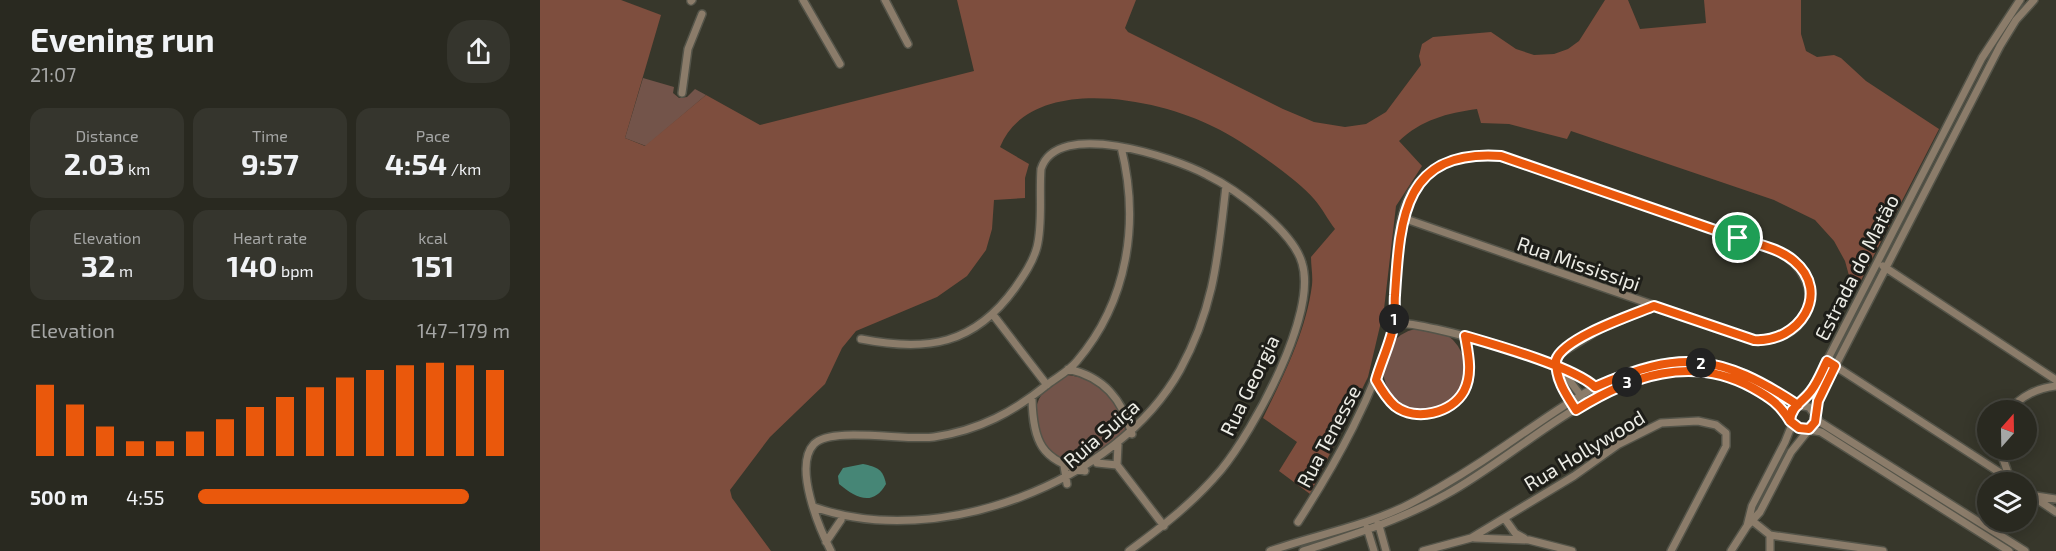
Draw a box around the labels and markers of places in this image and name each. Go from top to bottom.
pin [1712,212,1763,263]
pin: 1 [1379,304,1409,334]
pin: 2 [1686,348,1716,378]
pin: 3 [1612,367,1642,397]

